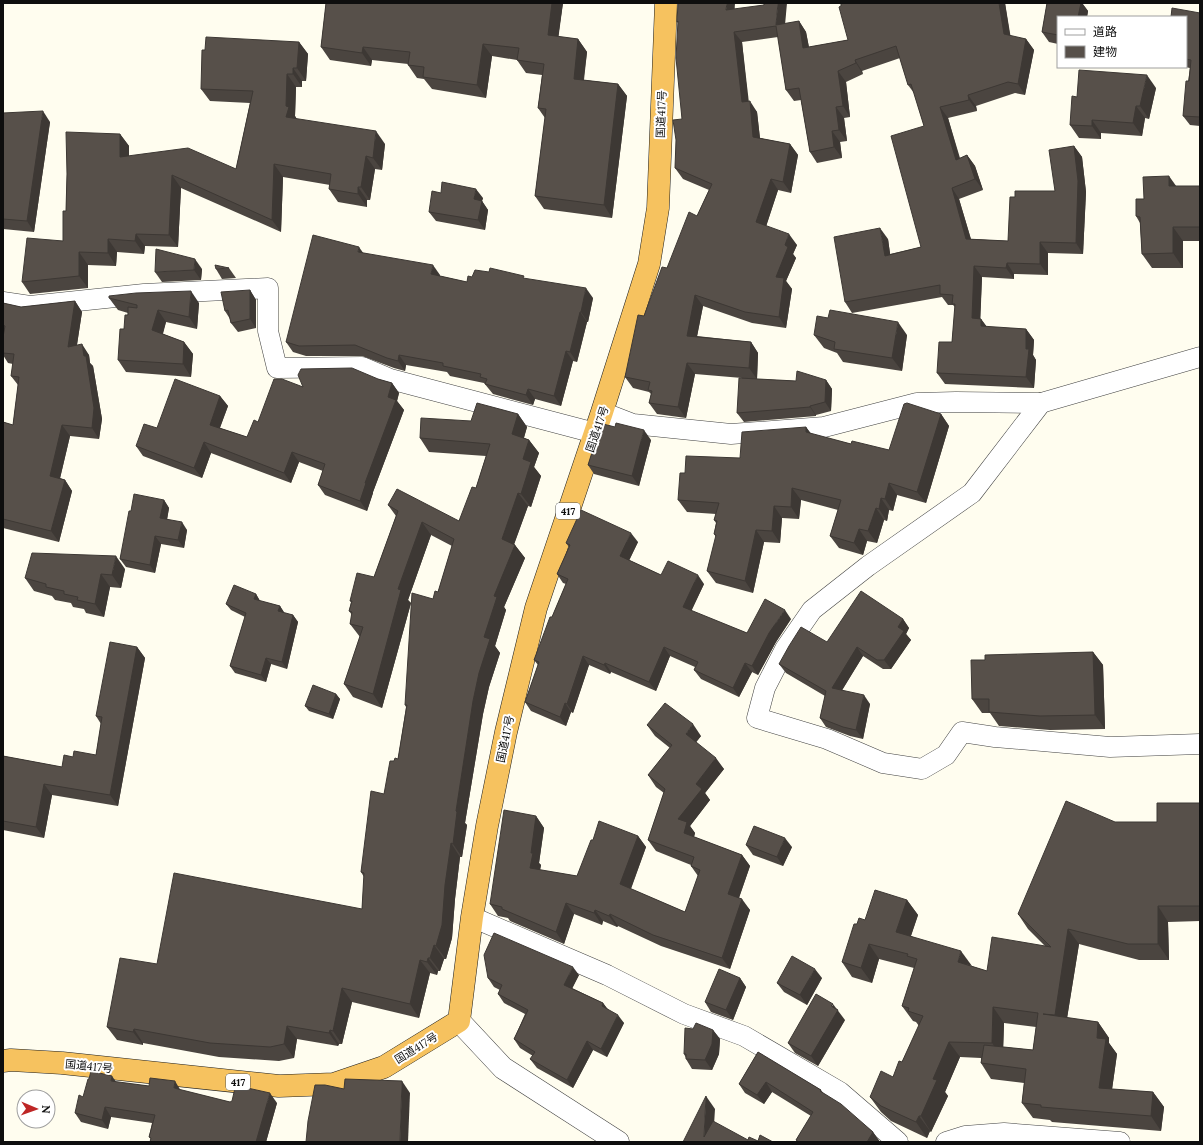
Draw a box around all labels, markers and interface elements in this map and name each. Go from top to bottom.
legend [1057,16,1187,68]
text: 道路 [1093,24,1117,39]
text: 建物 [1093,44,1117,59]
street label: 国道417号 [653,90,669,138]
street label: 国道417号 [583,404,611,454]
road number: 417 [556,503,580,519]
street label: 国道417号 [493,714,517,764]
street label: 国道417号 [392,1029,440,1067]
street label: 国道417号 [64,1057,114,1075]
road number: 417 [226,1074,250,1090]
north arrow [16,1089,56,1129]
text: N [39,1105,53,1114]

